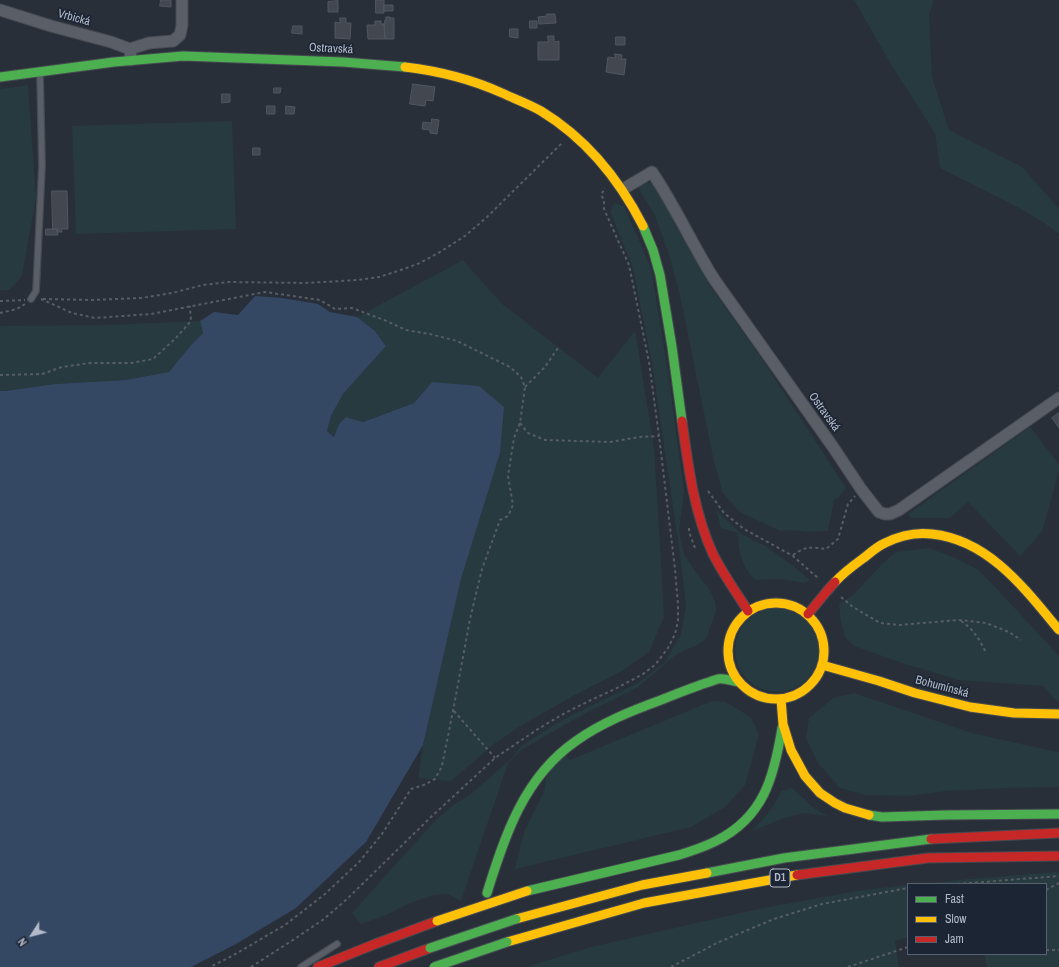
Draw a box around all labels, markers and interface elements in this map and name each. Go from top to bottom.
street label: Vrbická [56,7,92,29]
street label: Ostravská [309,41,353,57]
street label: Ostravská [805,390,843,434]
street label: Bohumínská [914,673,970,701]
road number: D1 [770,869,790,887]
legend [907,883,1047,955]
text: Fast [945,891,964,907]
text: Slow [945,911,966,927]
north arrow [12,915,52,955]
text: Jam [945,931,964,947]
text: N [15,935,30,949]

